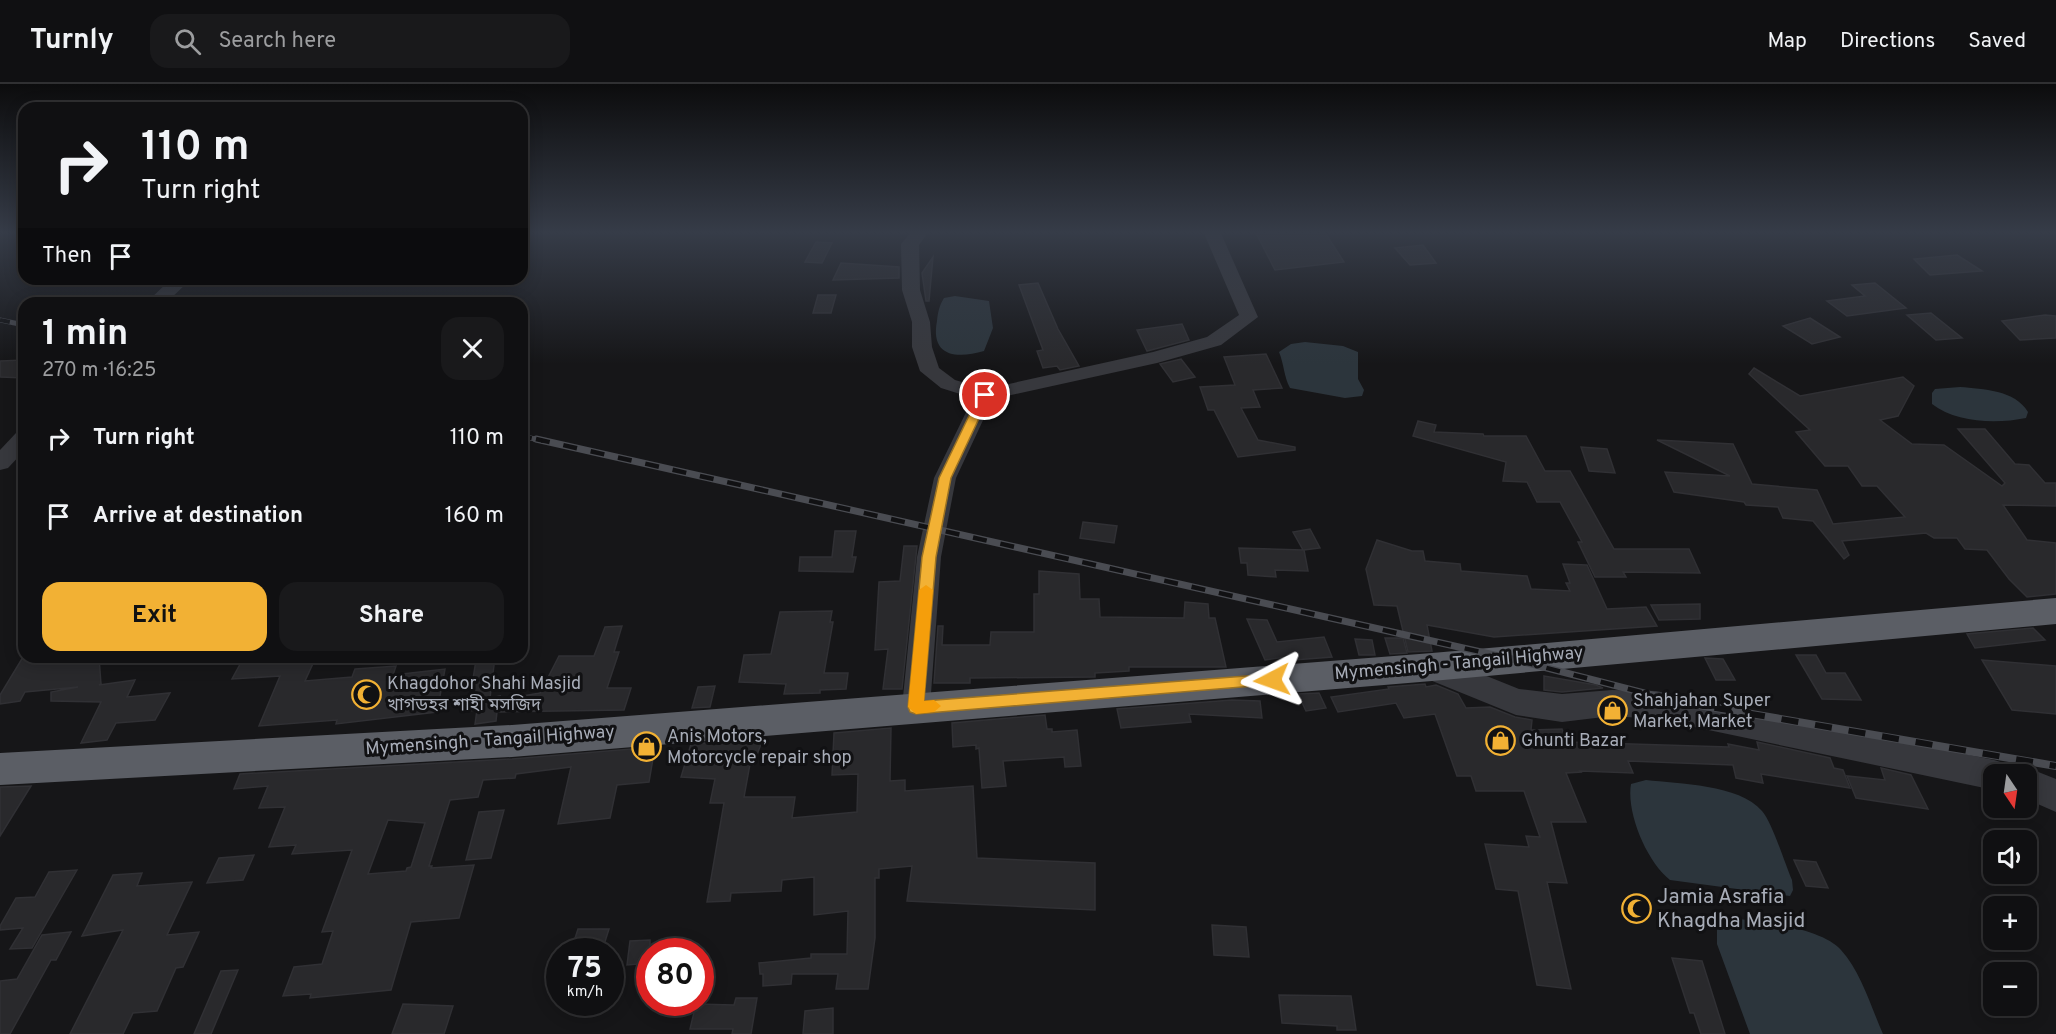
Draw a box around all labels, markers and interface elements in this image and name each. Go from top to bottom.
search box [150,14,570,68]
text: Turnly [30,23,114,59]
icon: search [171,25,204,58]
text: Search here [219,28,336,55]
text: Map [1767,28,1807,55]
text: Directions [1840,28,1935,55]
text: Saved [1968,28,2026,55]
text: 110 m [141,122,250,175]
icon: right [42,126,120,204]
text: Turn right [141,174,260,208]
icon: arrive [104,240,137,273]
text: Then [42,243,92,270]
text: 1 min [42,312,128,358]
button: close [441,317,504,380]
text: 270 m · 16:25 [42,358,156,384]
pin [959,369,1010,420]
icon: arrive [968,378,1001,411]
icon: right [42,422,75,455]
text: Turn right [93,425,195,452]
text: 110 m [450,425,504,452]
icon: arrive [42,500,75,533]
text: Arrive at destination [93,503,303,530]
text: 160 m [445,503,504,530]
button: Exit [42,582,267,651]
button: Share [279,582,504,651]
street label: Mymensingh - Tangail Highway [1334,642,1584,686]
position arrow [1240,648,1304,712]
place label: Khagdohor Shahi Masjid খাগডহর শাহী মসজিদ [387,673,581,717]
mosque icon: Khagdohor Shahi Masjid খাগডহর শাহী মসজিদ [350,678,382,710]
place label: Shahjahan Super Market, Market [1633,690,1771,734]
shop icon: Shahjahan Super Market, Market [1596,695,1628,727]
street label: Mymensingh - Tangail Highway [365,721,615,761]
shop icon: Ghunti Bazar [1484,725,1516,757]
place label: Anis Motors, Motorcycle repair shop [667,726,852,770]
place label: Ghunti Bazar [1521,730,1626,753]
shop icon: Anis Motors, Motorcycle repair shop [630,731,662,763]
north arrow [1983,764,2037,818]
map controls [1983,764,2037,1016]
button: sound [1983,830,2037,884]
place label: Jamia Asrafia Khagdha Masjid [1657,884,1805,935]
mosque icon: Jamia Asrafia Khagdha Masjid [1620,893,1652,925]
button: + [1983,896,2037,950]
speed limit sign: 80 [636,938,714,1016]
text: 75 [568,951,602,988]
button: − [1983,962,2037,1016]
text: km/h [567,983,603,1002]

